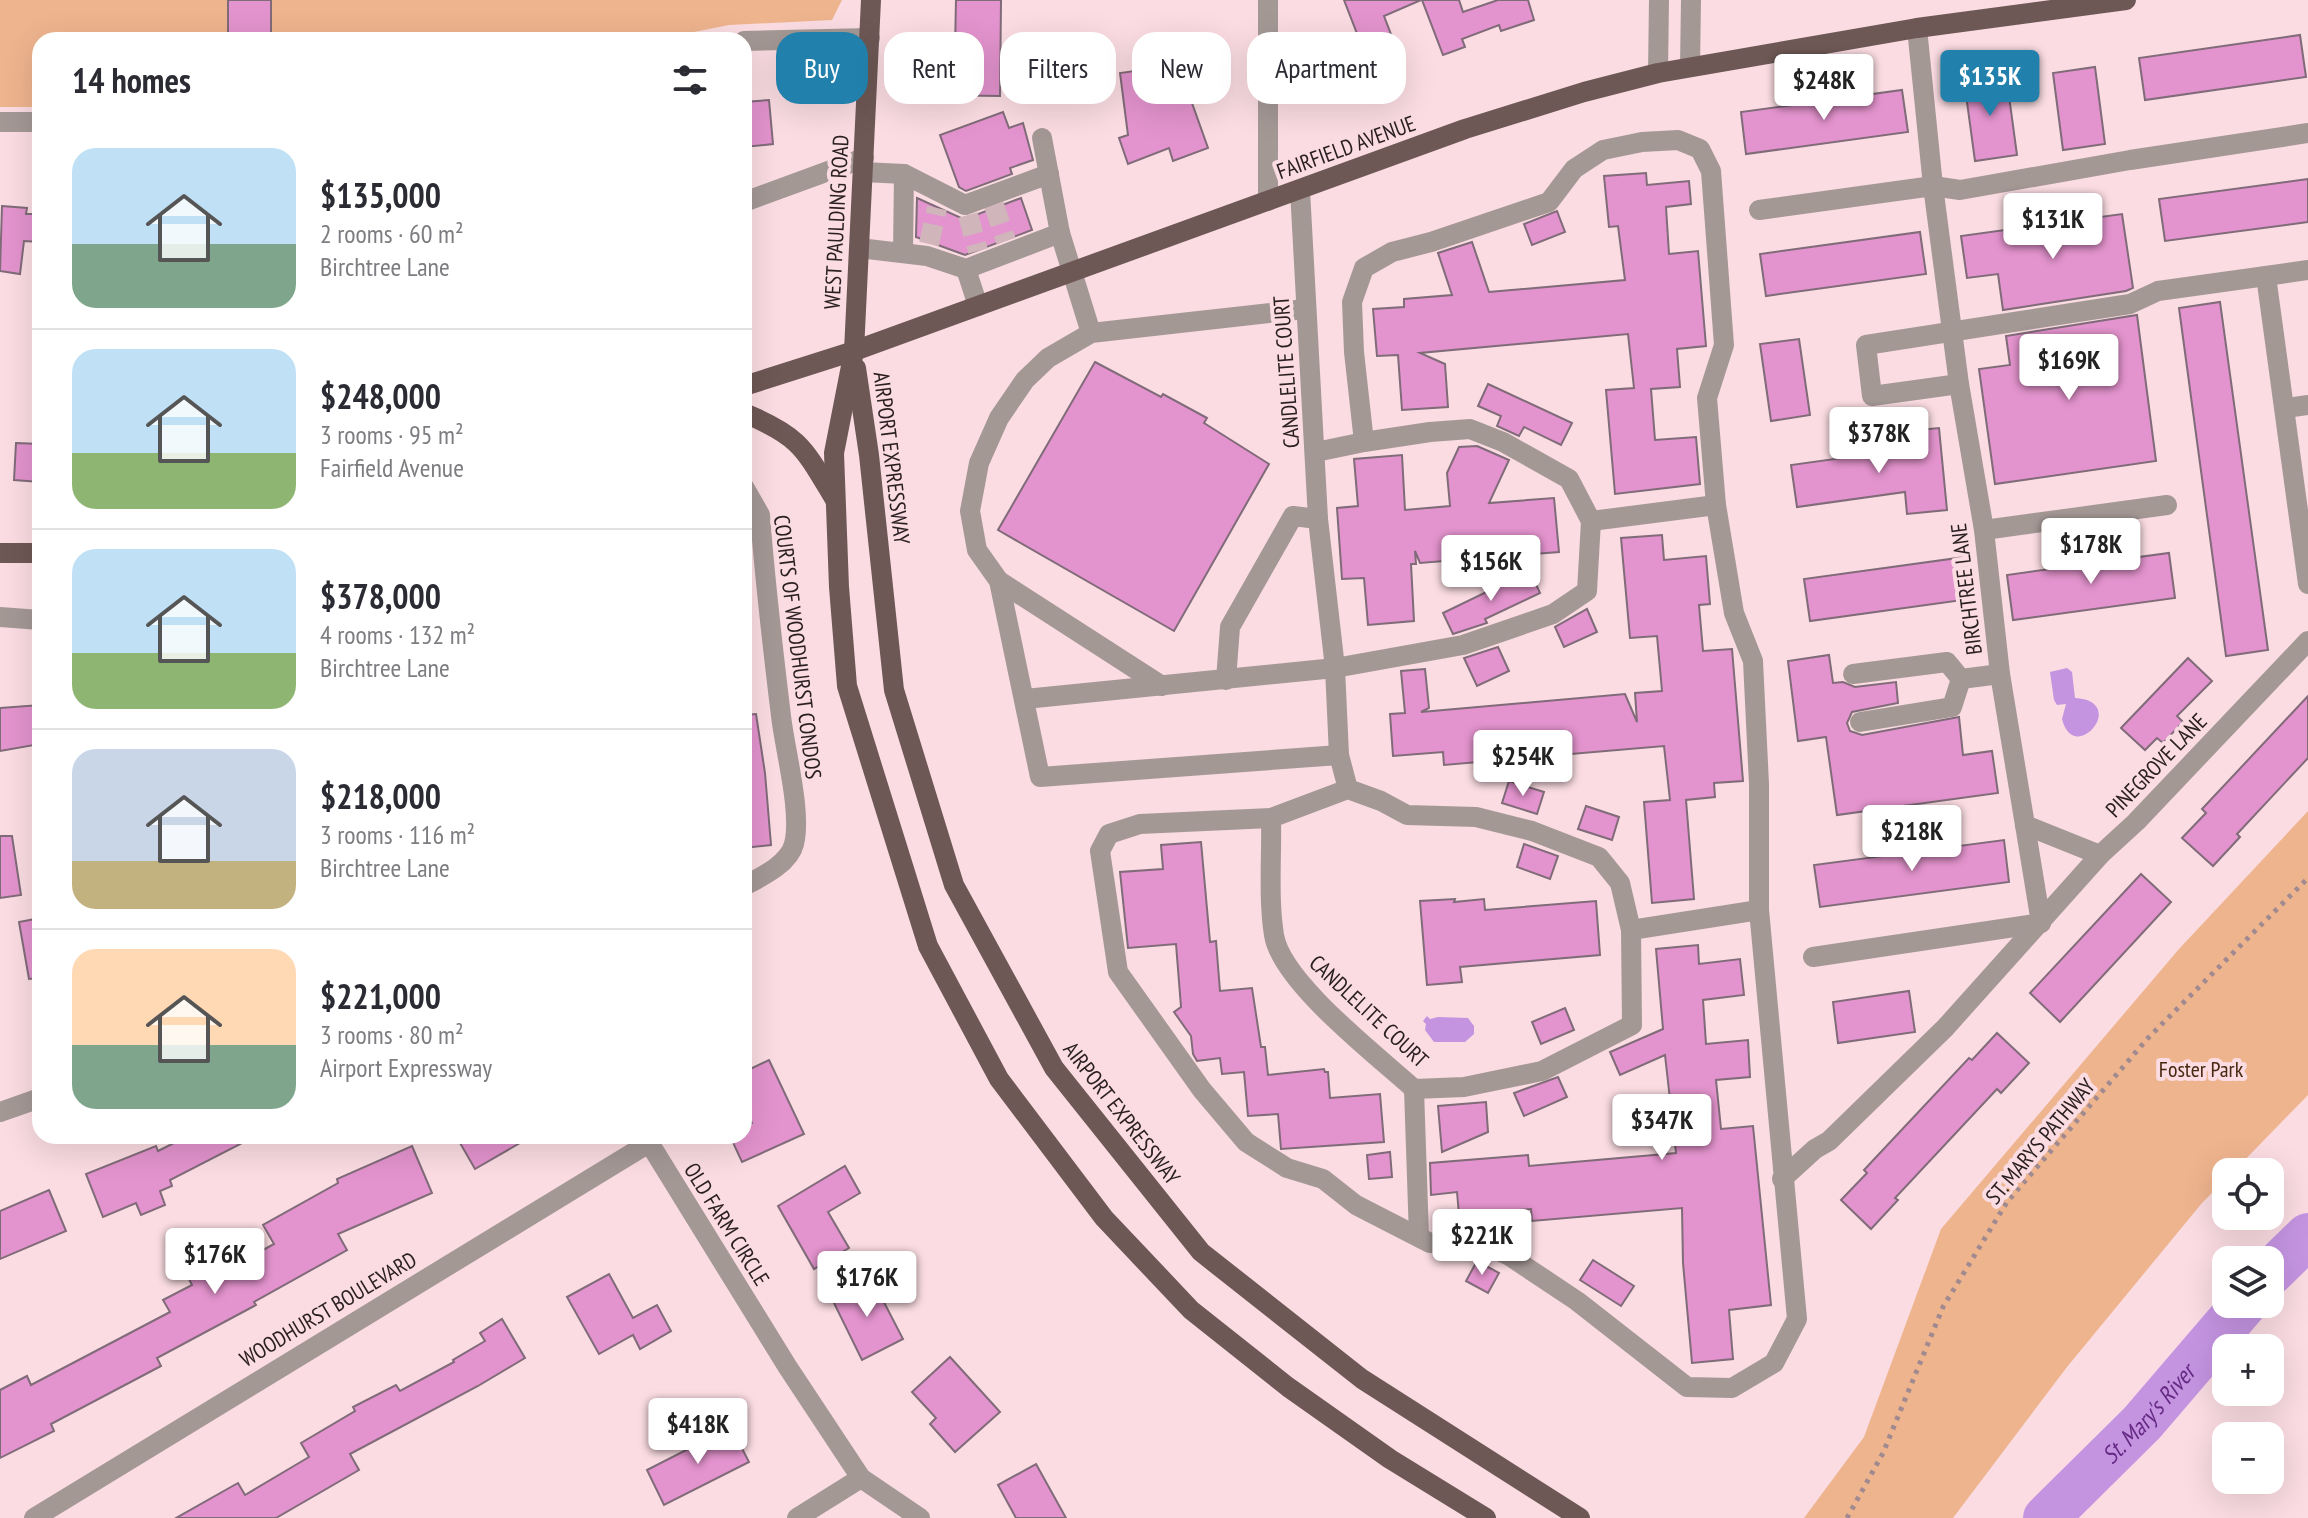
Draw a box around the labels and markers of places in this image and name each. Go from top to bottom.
pin: $135K [1934,50,2046,118]
pin: $248K [1768,54,1880,122]
pin: $131K [1997,193,2109,261]
pin: $169K [2013,334,2125,402]
pin: $378K [1823,407,1935,475]
pin: $178K [2035,518,2147,586]
pin: $156K [1435,535,1547,603]
pin: $254K [1467,730,1579,798]
pin: $218K [1856,805,1968,873]
pin: $347K [1606,1094,1718,1162]
pin: $221K [1426,1209,1538,1277]
pin: $176K [159,1228,271,1296]
pin: $176K [811,1251,923,1319]
pin: $418K [642,1398,754,1466]

